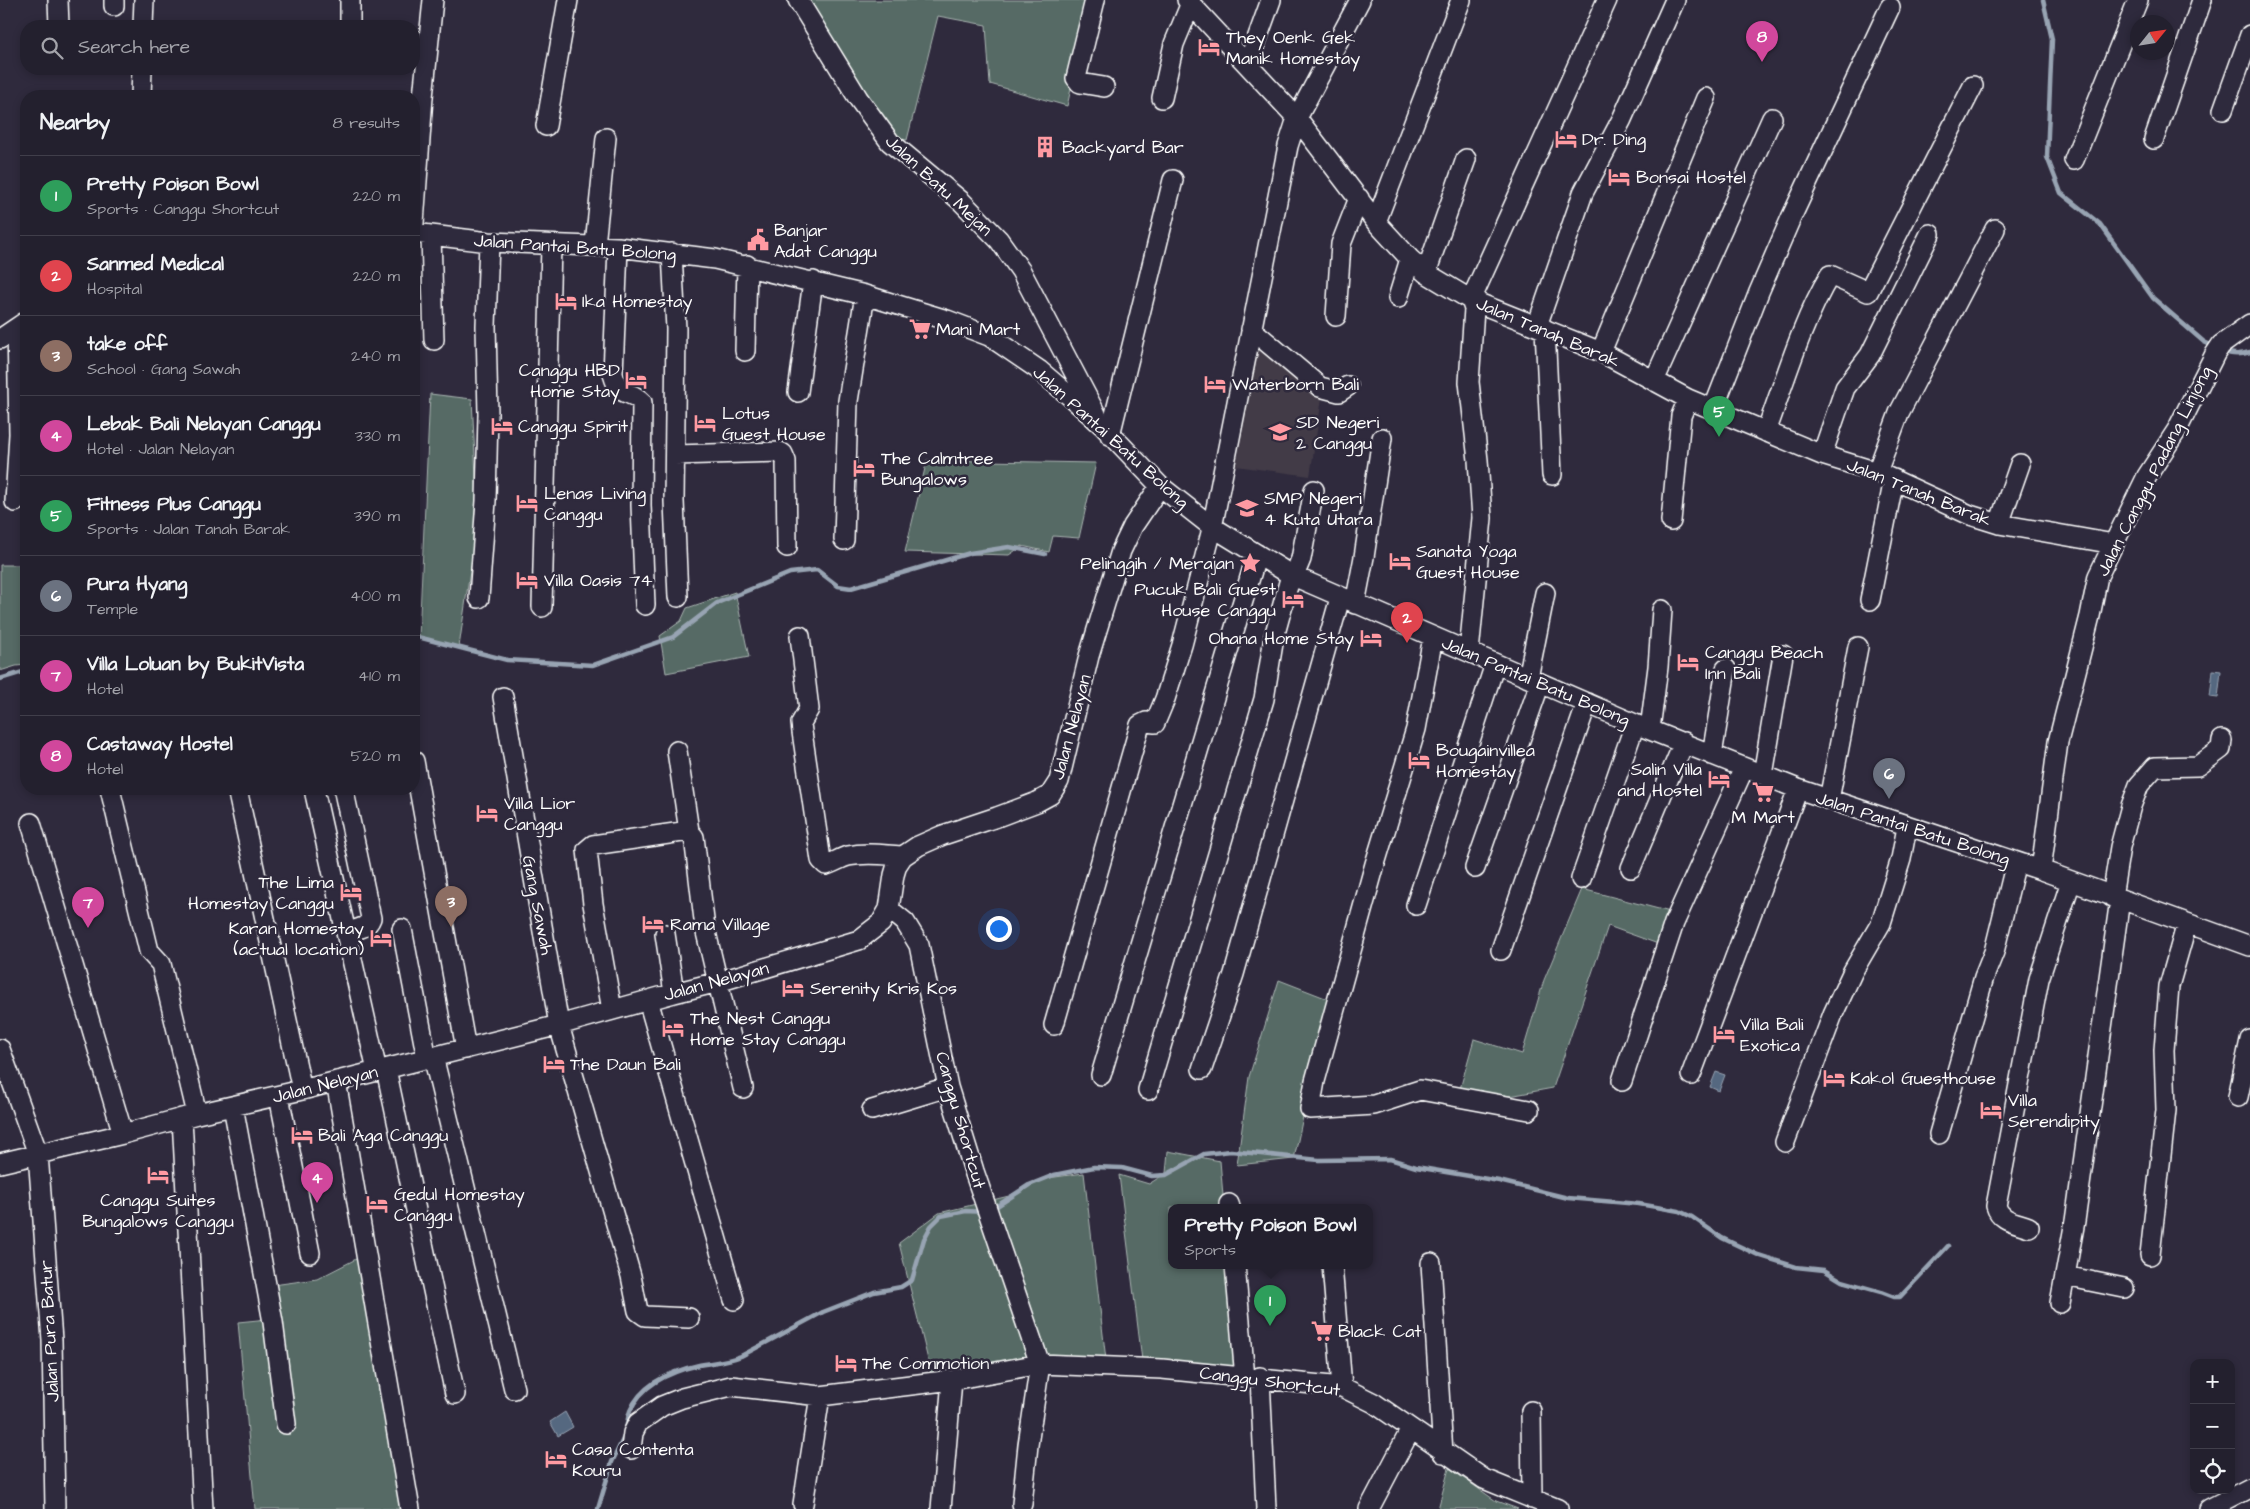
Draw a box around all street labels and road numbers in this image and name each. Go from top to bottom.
street label: Jalan Batu Mejan [880,129,998,242]
street label: Jalan Pantai Batu Bolong [473,228,677,268]
street label: Jalan Tanah Barak [1472,291,1623,374]
street label: Jalan Pantai Batu Bolong [1026,360,1194,515]
street label: Jalan Canggu Padang Linjong [2090,362,2219,581]
street label: Jalan Tanah Barak [1843,452,1995,533]
street label: Jalan Pantai Batu Bolong [1437,630,1634,733]
street label: Jalan Nelayan [1045,672,1098,783]
street label: Jalan Pantai Batu Bolong [1812,785,2013,873]
street label: Gang Sawah [515,853,559,957]
street label: Jalan Nelayan [661,955,772,1008]
street label: Canggu Shortcut [928,1049,992,1193]
street label: Jalan Nelayan [270,1059,381,1111]
street label: Jalan Pura Batur [33,1259,66,1403]
street label: Canggu Shortcut [1198,1360,1342,1404]

